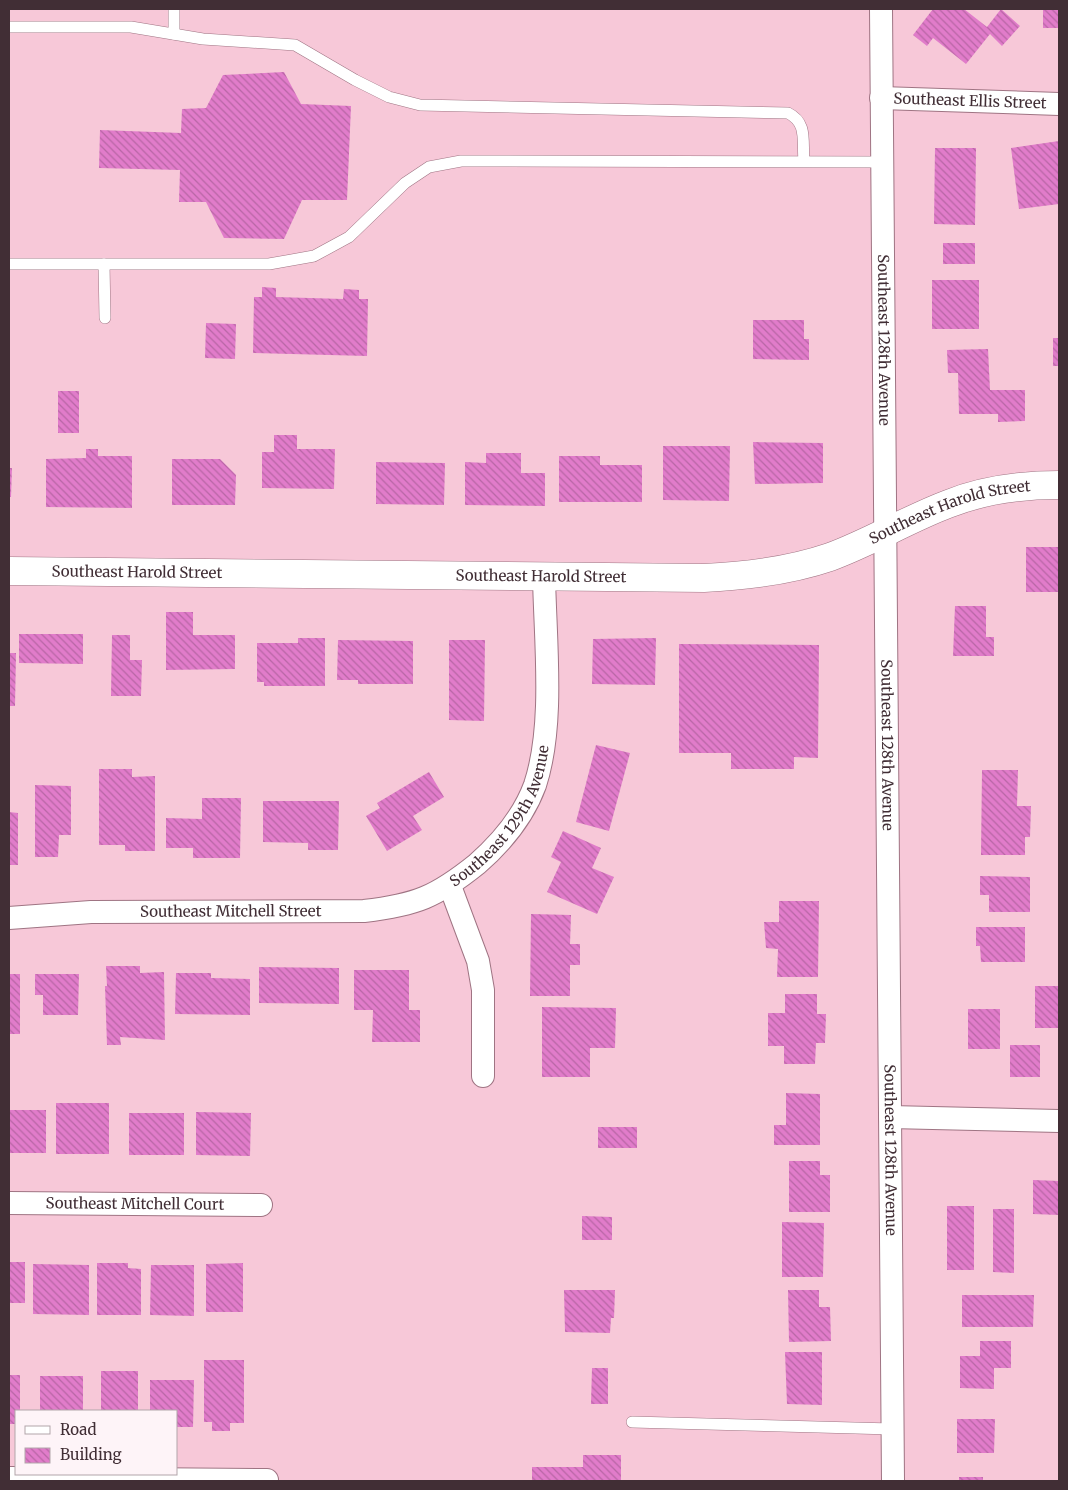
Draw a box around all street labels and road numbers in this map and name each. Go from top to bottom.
street label: Southeast Ellis Street [893,88,1047,113]
street label: Southeast 128th Avenue [874,254,894,426]
street label: Southeast Harold Street [866,476,1031,548]
street label: Southeast Harold Street [52,561,223,582]
street label: Southeast Harold Street [456,565,627,586]
street label: Southeast 128th Avenue [877,659,898,831]
street label: Southeast 129th Avenue [446,744,553,891]
street label: Southeast Mitchell Street [140,901,322,921]
street label: Southeast 128th Avenue [881,1064,901,1236]
street label: Southeast Mitchell Court [46,1193,225,1214]

